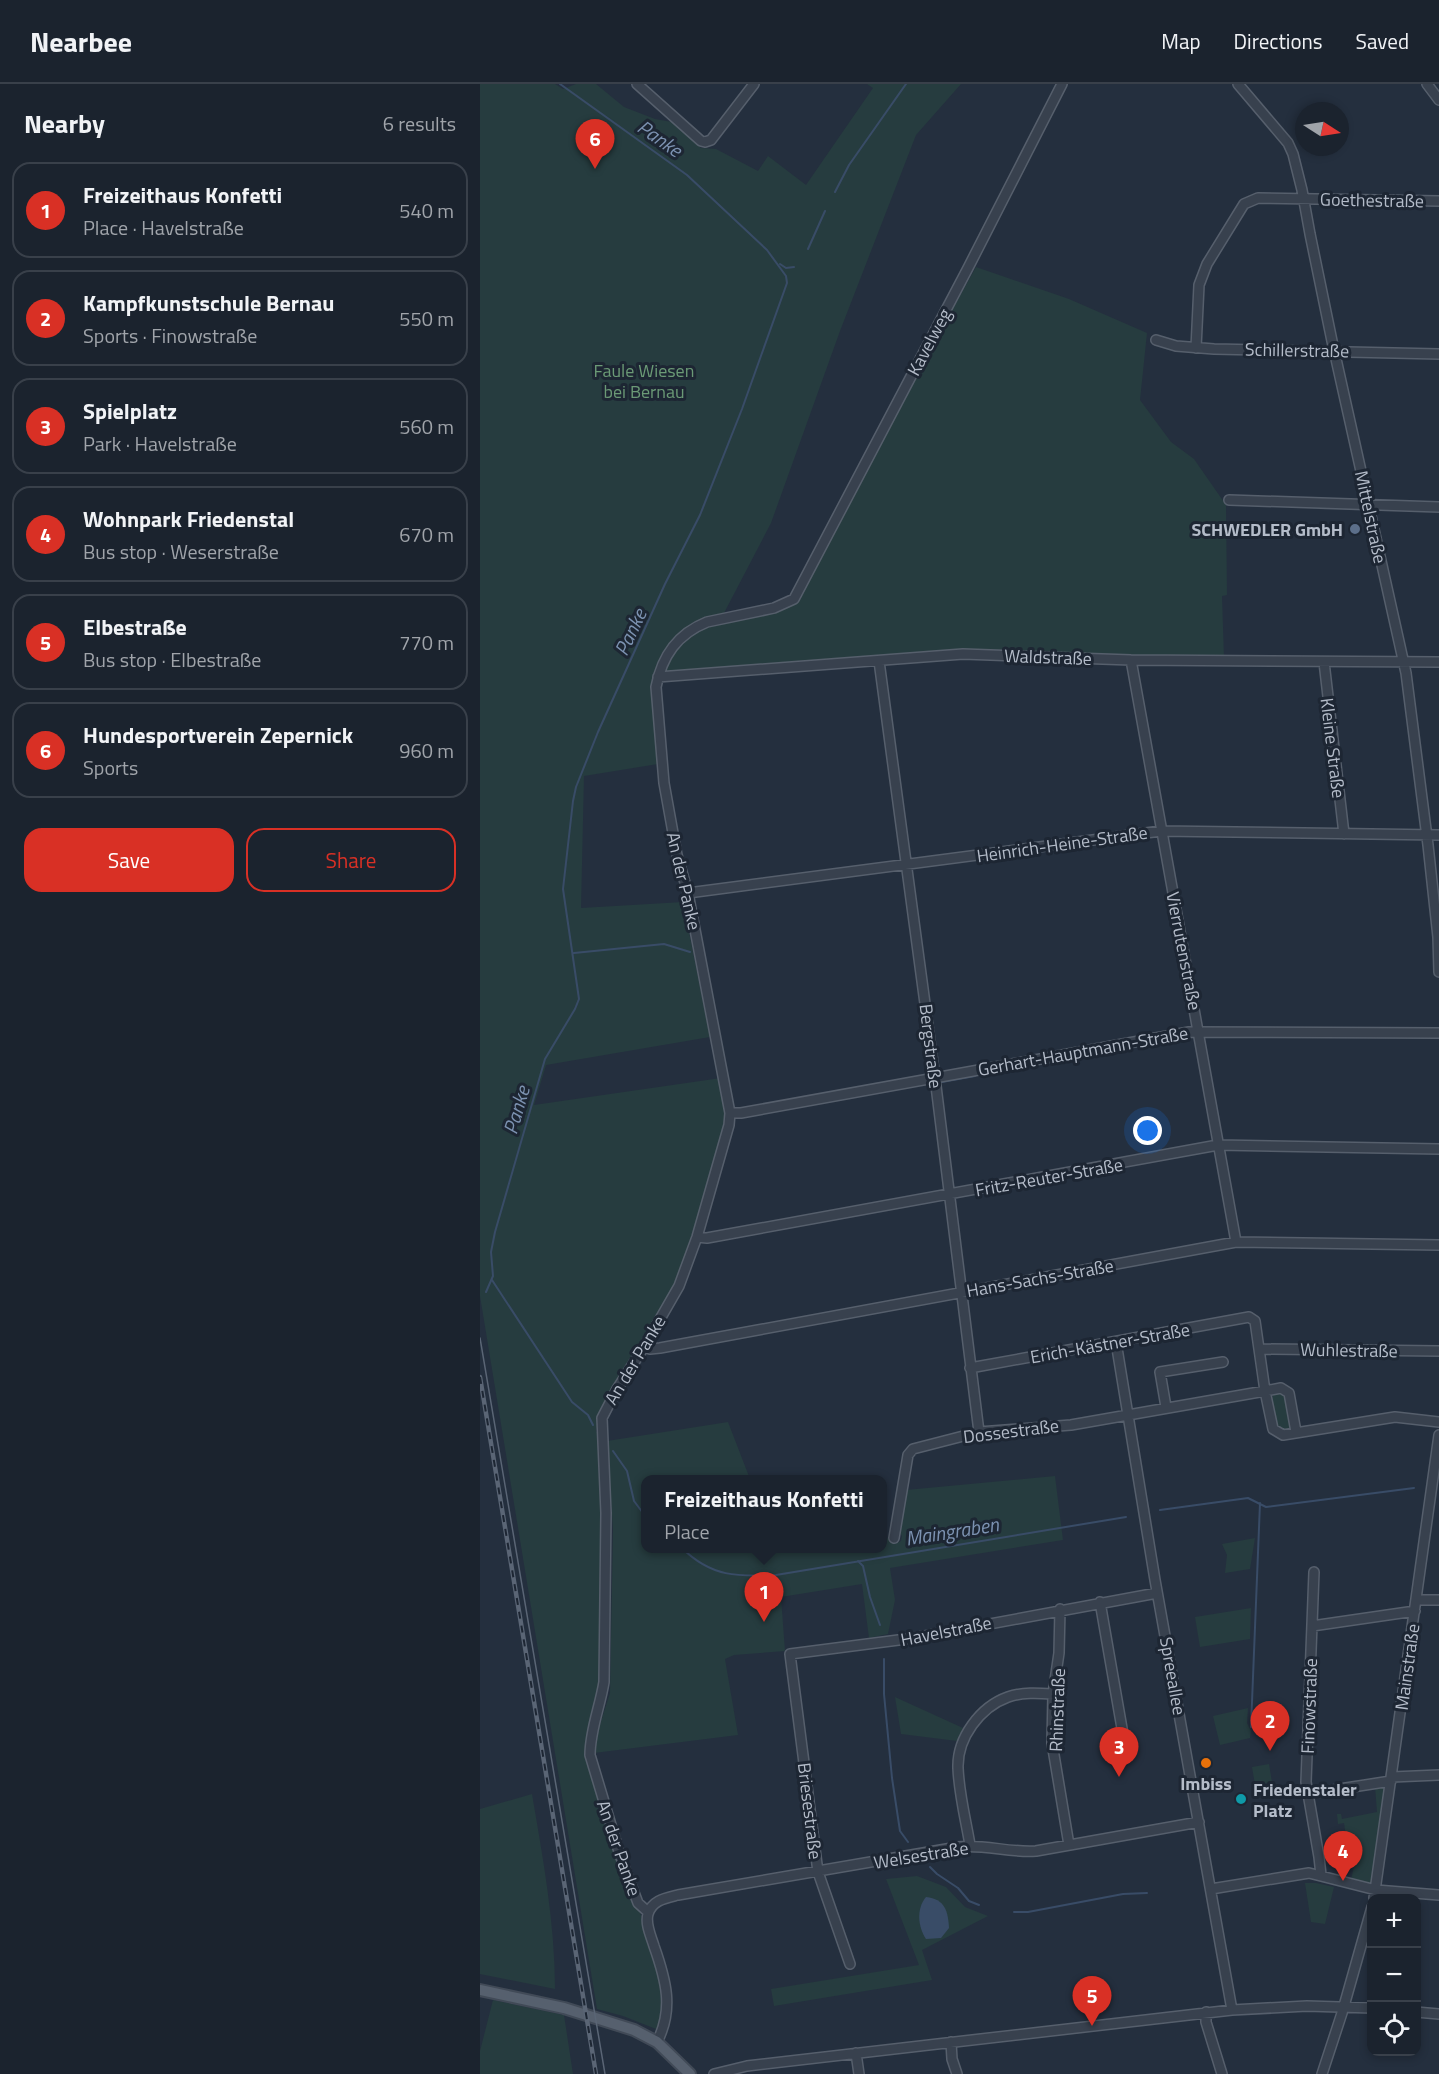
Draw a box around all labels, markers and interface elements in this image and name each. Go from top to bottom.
text: Nearbee [30,20,132,63]
text: Map [1161,25,1201,57]
text: Directions [1234,25,1323,57]
text: Saved [1356,25,1409,57]
north arrow [1295,102,1349,156]
text: Nearby [24,104,105,143]
text: 6 results [383,108,456,139]
water label: Panke [631,111,690,166]
pin: 6 [576,120,614,169]
text: Freizeithaus Konfetti [83,178,282,212]
street label: Goethestraße [1320,186,1424,214]
text: 1 [40,195,51,226]
text: 540 m [399,195,454,226]
text: Place · Havelstraße [83,212,244,243]
text: Kampfkunstschule Bernau [83,286,334,320]
text: 2 [40,303,51,334]
text: 550 m [399,303,454,334]
street label: Kavelweg [900,303,958,381]
text: Sports · Finowstraße [83,320,257,351]
street label: Schillerstraße [1245,336,1349,364]
park label: Faule Wiesen bei Bernau [594,357,694,405]
text: Spielplatz [83,394,177,428]
text: 3 [40,411,51,442]
text: 560 m [399,411,454,442]
text: Park · Havelstraße [83,428,237,459]
street label: Mittelstraße [1348,468,1394,566]
text: Wohnpark Friedenstal [83,502,294,536]
place label: SCHWEDLER GmbH [1191,516,1343,543]
text: 4 [40,519,51,550]
text: 670 m [399,519,454,550]
marker: SCHWEDLER GmbH [1348,522,1362,536]
text: Bus stop · Weserstraße [83,536,279,567]
water label: Panke [606,602,655,661]
text: Elbestraße [83,610,187,644]
text: 5 [40,627,51,658]
text: 770 m [399,627,454,658]
street label: Waldstraße [1004,642,1092,672]
text: Bus stop · Elbestraße [83,644,261,675]
street label: Kleine Straße [1313,696,1353,800]
text: Hundesportverein Zepernick [83,718,353,752]
text: 6 [40,735,51,766]
text: 960 m [399,735,454,766]
text: Sports [83,752,138,783]
street label: Heinrich-Heine-Straße [975,819,1149,869]
button: Save [24,828,234,892]
button: Share [246,828,456,892]
street label: An der Panke [660,829,708,933]
street label: Vierrutenstraße [1159,890,1209,1012]
street label: Bergstraße [912,1002,950,1090]
street label: Gerhart-Hauptmann-Straße [976,1019,1190,1083]
water label: Panke [494,1081,538,1138]
your location [1133,1116,1162,1145]
street label: Fritz-Reuter-Straße [973,1151,1125,1203]
street label: Hans-Sachs-Straße [964,1252,1116,1304]
street label: An der Panke [598,1310,672,1410]
street label: Erich-Kästner-Straße [1028,1316,1192,1370]
street label: Wuhlestraße [1300,1336,1398,1364]
street label: Dossestraße [962,1412,1060,1450]
popup [641,1475,887,1553]
text: Freizeithaus Konfetti [664,1482,864,1516]
water label: Maingraben [903,1508,1002,1554]
text: Place [664,1516,710,1547]
pin: 1 [744,1572,784,1622]
street label: Havelstraße [898,1609,994,1653]
street label: Mainstraße [1388,1622,1426,1712]
street label: Spreeallee [1153,1635,1193,1717]
street label: Finowstraße [1294,1658,1324,1754]
street label: Rhinstraße [1042,1668,1072,1752]
pin: 2 [1250,1702,1290,1751]
pin: 3 [1100,1728,1138,1777]
marker: Imbiss [1199,1756,1213,1770]
street label: Briesestraße [791,1761,829,1861]
place label: Imbiss [1180,1770,1232,1797]
place label: Friedenstaler Platz [1253,1776,1357,1824]
marker: Friedenstaler Platz [1234,1792,1248,1806]
street label: An der Panke [590,1796,648,1900]
pin: 4 [1324,1832,1362,1881]
street label: Welsestraße [872,1834,970,1876]
map controls [1367,1894,1421,2056]
button: + [1367,1894,1421,1948]
button: − [1367,1948,1421,2002]
pin: 5 [1072,1976,1112,2026]
button: locate [1367,2002,1421,2056]

